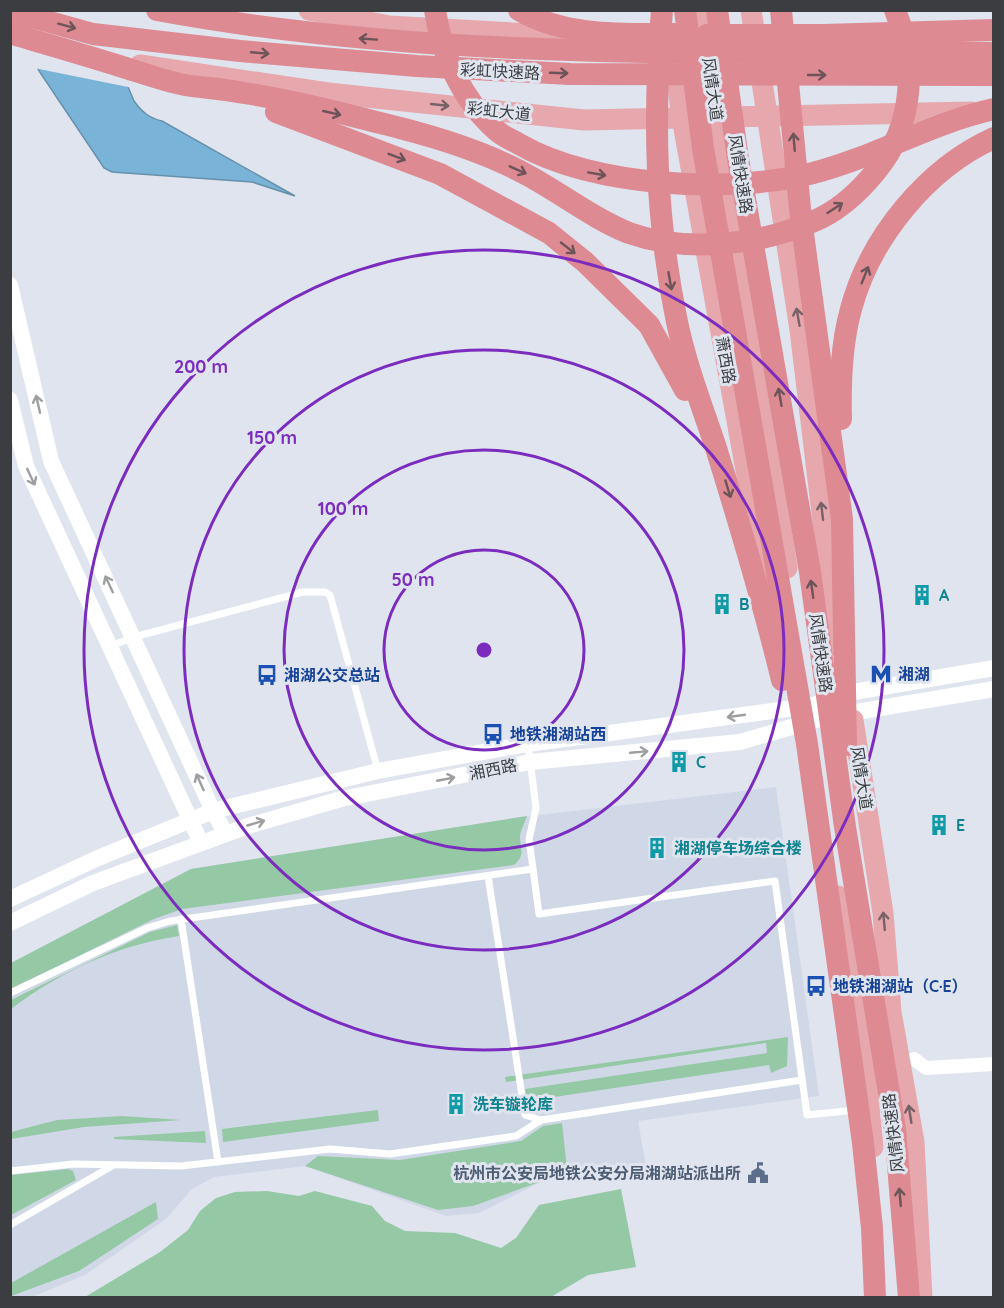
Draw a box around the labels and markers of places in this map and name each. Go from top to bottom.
building icon: A [910,583,934,607]
place label: A [939,585,950,605]
building icon: B [710,592,734,616]
place label: B [739,594,749,614]
centre of rings [474,640,494,660]
metro station icon: 湘湖 [869,662,893,686]
bus stop icon: 湘湖公交总站 [255,663,279,687]
place label: 湘湖 [898,664,930,684]
place label: 湘湖公交总站 [284,665,380,685]
bus stop icon: 地铁湘湖站西 [481,722,505,746]
place label: 地铁湘湖站西 [510,724,606,744]
building icon: C [667,750,691,774]
place label: C [696,752,706,772]
building icon: E [927,813,951,837]
place label: E [956,815,965,835]
building icon: 湘湖停车场综合楼 [645,836,669,860]
place label: 湘湖停车场综合楼 [674,838,802,858]
bus stop icon: 地铁湘湖站（C·E） [804,974,828,998]
place label: 地铁湘湖站（C·E） [833,976,968,996]
building icon: 洗车镟轮库 [444,1092,468,1116]
place label: 洗车镟轮库 [473,1094,553,1114]
public building icon: 杭州市公安局地铁公安分局湘湖站派出所 [746,1161,770,1185]
place label: 杭州市公安局地铁公安分局湘湖站派出所 [453,1163,741,1183]

